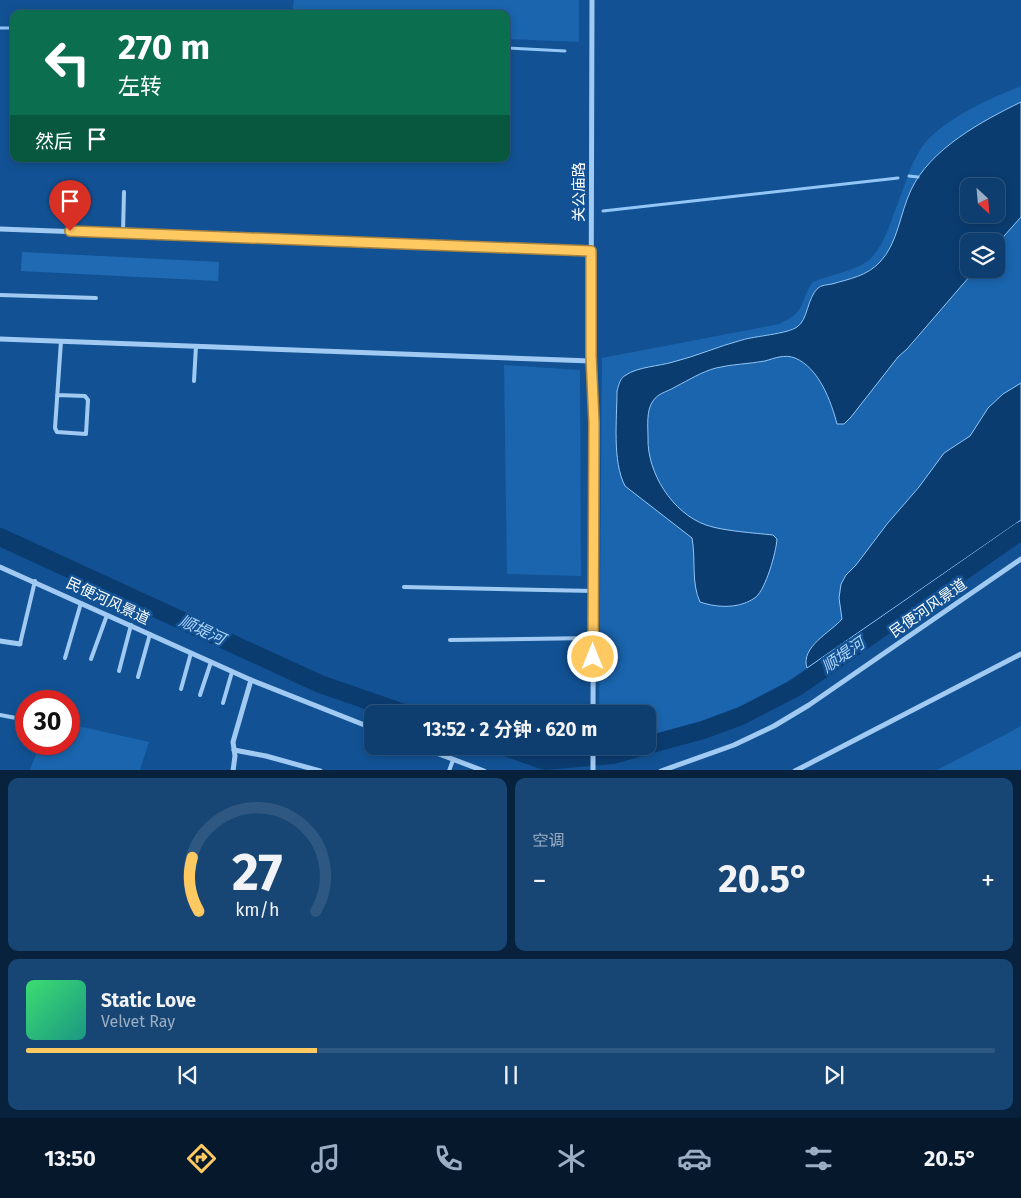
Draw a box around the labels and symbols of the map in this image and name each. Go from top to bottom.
street label: 关公庙路 [570,162,588,222]
north arrow [960,178,1005,222]
pin [49,180,91,231]
street label: 民便河风景道 [63,574,153,628]
street label: 民便河风景道 [886,575,970,641]
water label: 顺堤河 [176,611,230,650]
position arrow [566,630,618,682]
water label: 顺堤河 [818,632,871,677]
speed limit sign: 30 [15,690,80,755]

